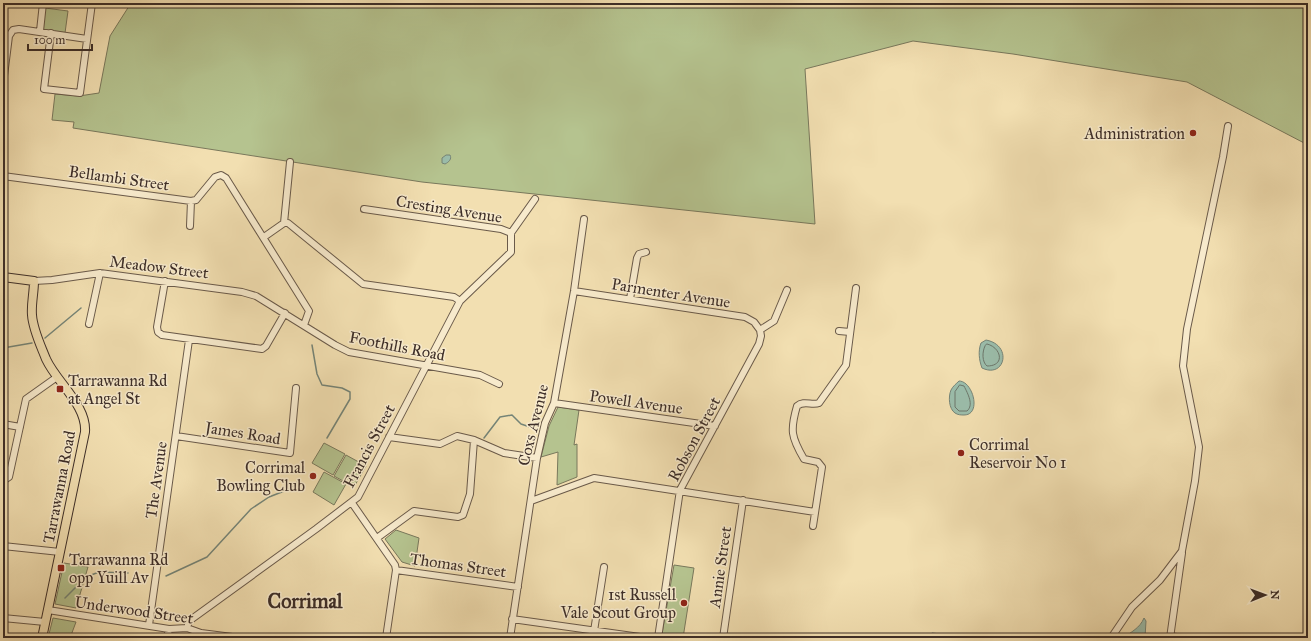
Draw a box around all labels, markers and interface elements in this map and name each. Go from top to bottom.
scale bar [28,26,92,52]
text: 100 m [34,33,65,47]
place label: Administration [1083,124,1185,143]
marker: Administration [1188,128,1198,138]
street label: Bellambi Street [67,162,171,195]
street label: Cresting Avenue [395,191,504,228]
street label: Meadow Street [108,252,210,283]
street label: Parmenter Avenue [610,274,732,312]
street label: Foothills Road [347,327,447,365]
place label: Tarrawanna Rd at Angel St [68,371,167,409]
street label: Coxs Avenue [514,382,552,468]
marker: Tarrawanna Rd at Angel St [55,384,65,394]
street label: Powell Avenue [588,386,684,418]
street label: Robson Street [664,393,724,484]
street label: Francis Street [339,401,399,491]
street label: James Road [202,417,282,449]
street label: Tarrawanna Road [39,429,79,545]
place label: Corrimal Reservoir No 1 [969,435,1066,472]
street label: The Avenue [141,440,171,520]
marker: Corrimal Reservoir No 1 [956,448,966,458]
place label: Corrimal Bowling Club [216,458,306,496]
marker: Corrimal Bowling Club [308,471,318,481]
street label: Annie Street [705,525,735,610]
street label: Thomas Street [409,549,508,581]
place label: Tarrawanna Rd opp Yuill Av [69,550,168,587]
marker: Tarrawanna Rd opp Yuill Av [56,563,66,573]
north arrow [1245,575,1285,615]
place label: 1st Russell Vale Scout Group [560,585,677,622]
district label: Corrimal [268,589,343,613]
text: N [1268,590,1281,600]
street label: Underwood Street [73,592,195,628]
marker: 1st Russell Vale Scout Group [679,598,689,608]

